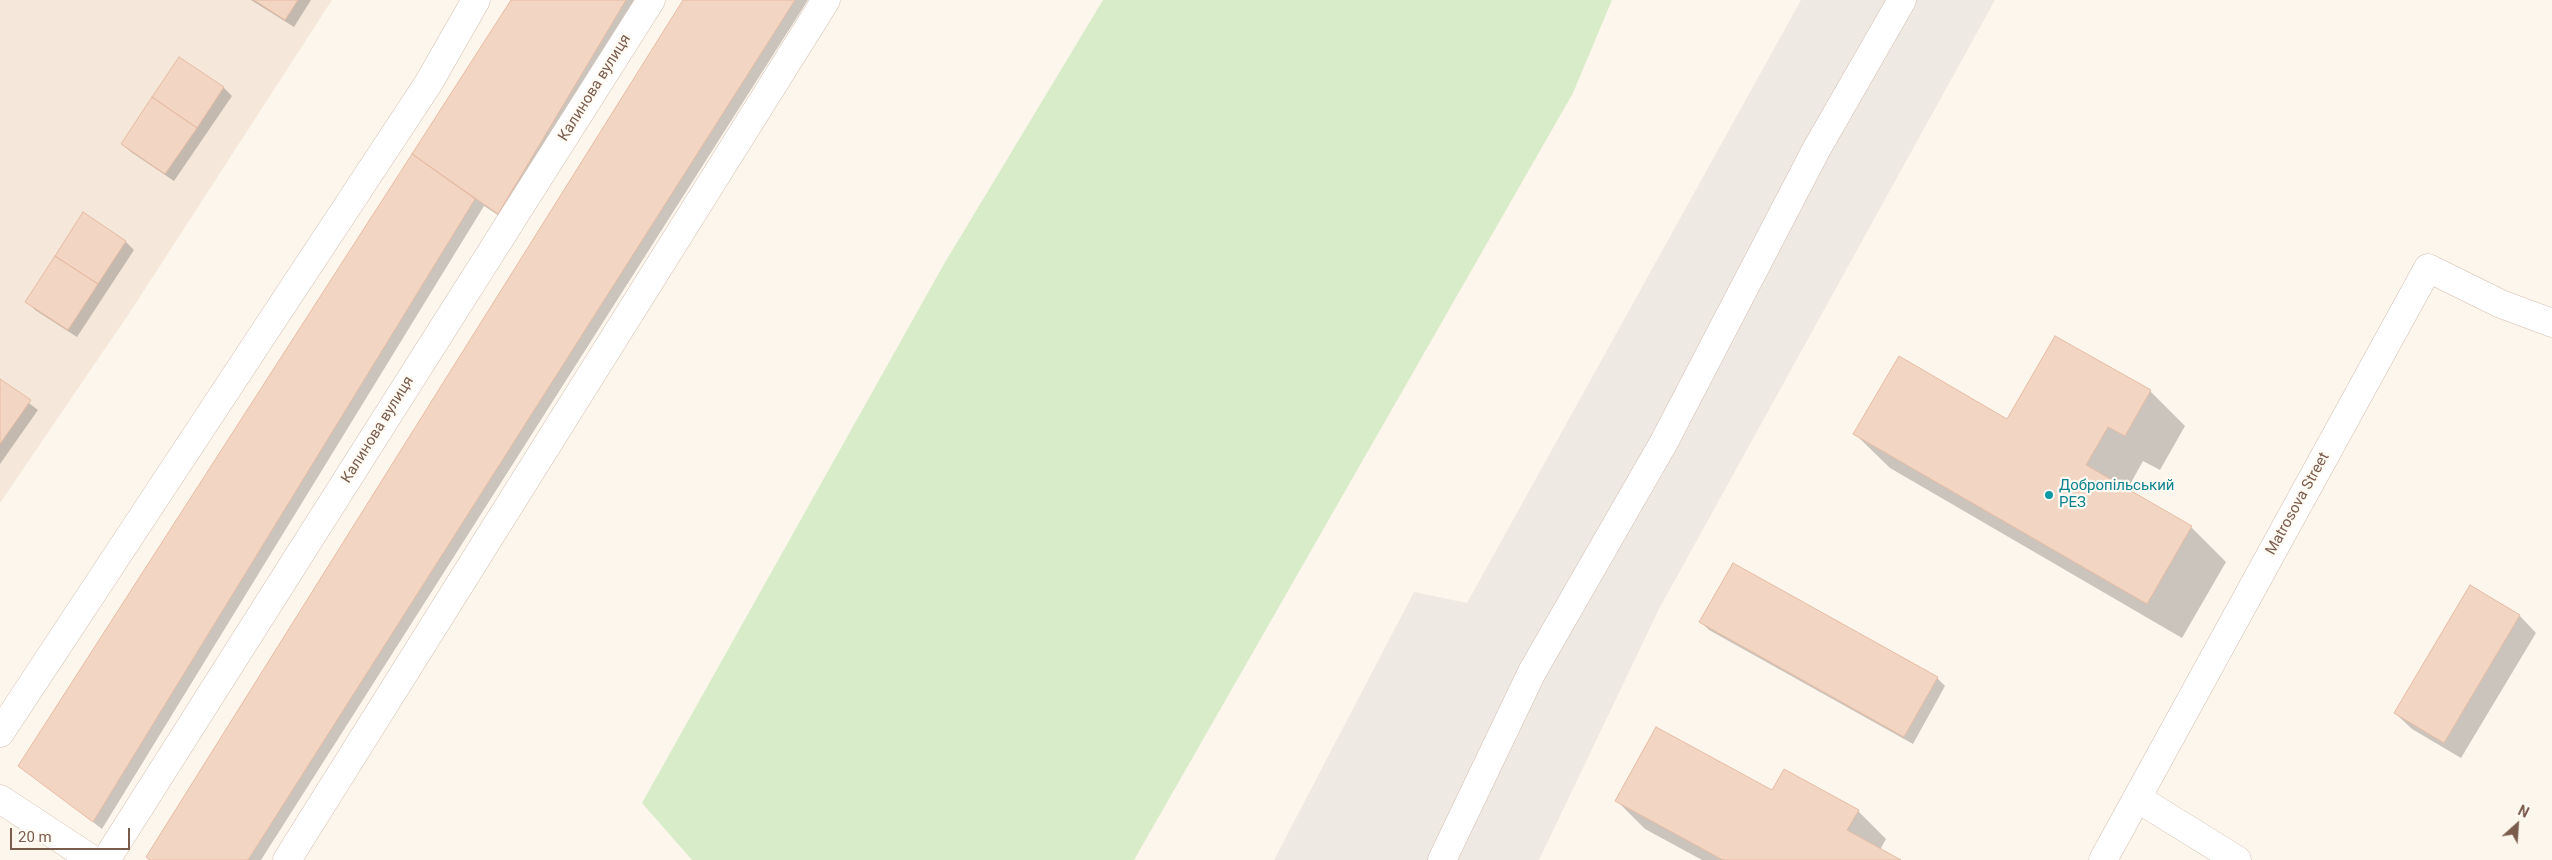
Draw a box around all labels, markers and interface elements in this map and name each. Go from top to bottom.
street label: Калинова вулиця [555,31,635,145]
street label: Калинова вулиця [338,373,418,487]
street label: Matrosova Street [2262,450,2334,558]
place label: Добропільський РЕЗ [2059,477,2175,512]
marker: Добропільський РЕЗ [2043,489,2055,501]
north arrow [2492,800,2542,850]
text: N [2516,802,2532,821]
scale bar [12,818,132,850]
text: 20 m [18,828,52,846]

